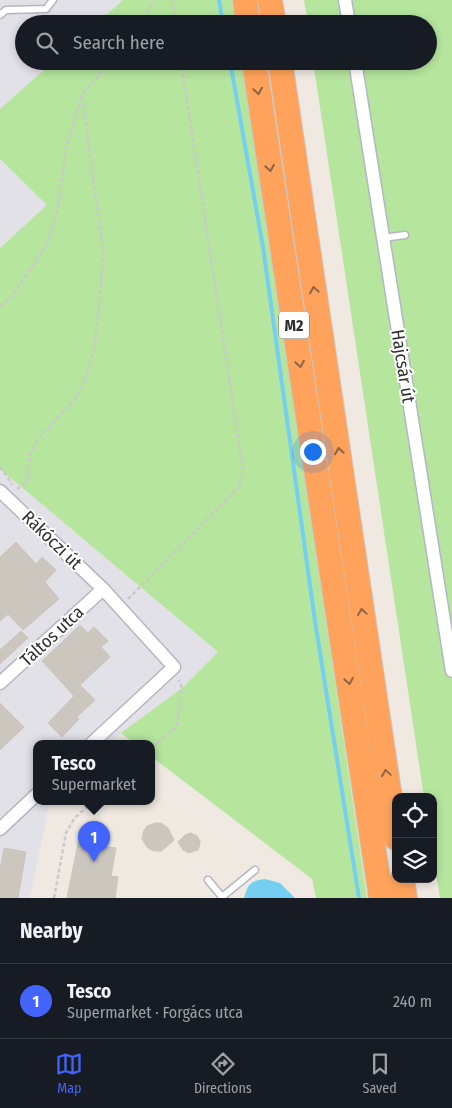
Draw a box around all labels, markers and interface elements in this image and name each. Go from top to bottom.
search box [15,15,437,70]
icon: search [33,29,61,57]
text: Search here [73,31,165,54]
one-way arrow [253,86,263,95]
one-way arrow [264,165,275,173]
one-way arrow [310,286,320,295]
road number: M2 [279,312,309,338]
street label: Hajcsár út [386,328,420,404]
one-way arrow [294,360,305,368]
your location [300,439,326,465]
one-way arrow [334,447,344,455]
street label: Rákóczi út [17,506,87,574]
street label: Táltos utca [16,601,89,671]
one-way arrow [358,608,368,616]
one-way arrow [343,677,353,686]
popup [33,740,155,805]
text: Tesco [52,752,96,775]
one-way arrow [381,768,392,776]
text: Supermarket [52,775,136,794]
map controls [392,793,437,883]
button: locate [392,793,437,838]
pin: 1 [78,821,110,862]
button: layers [392,838,437,883]
text: Nearby [20,918,82,944]
text: Tesco [67,980,111,1003]
text: 1 [33,992,39,1011]
text: 240 m [393,992,432,1011]
text: Supermarket · Forgács utca [67,1003,243,1022]
tab: Map [55,1050,83,1097]
tab: Directions [194,1050,252,1097]
tab: Saved [362,1050,397,1097]

